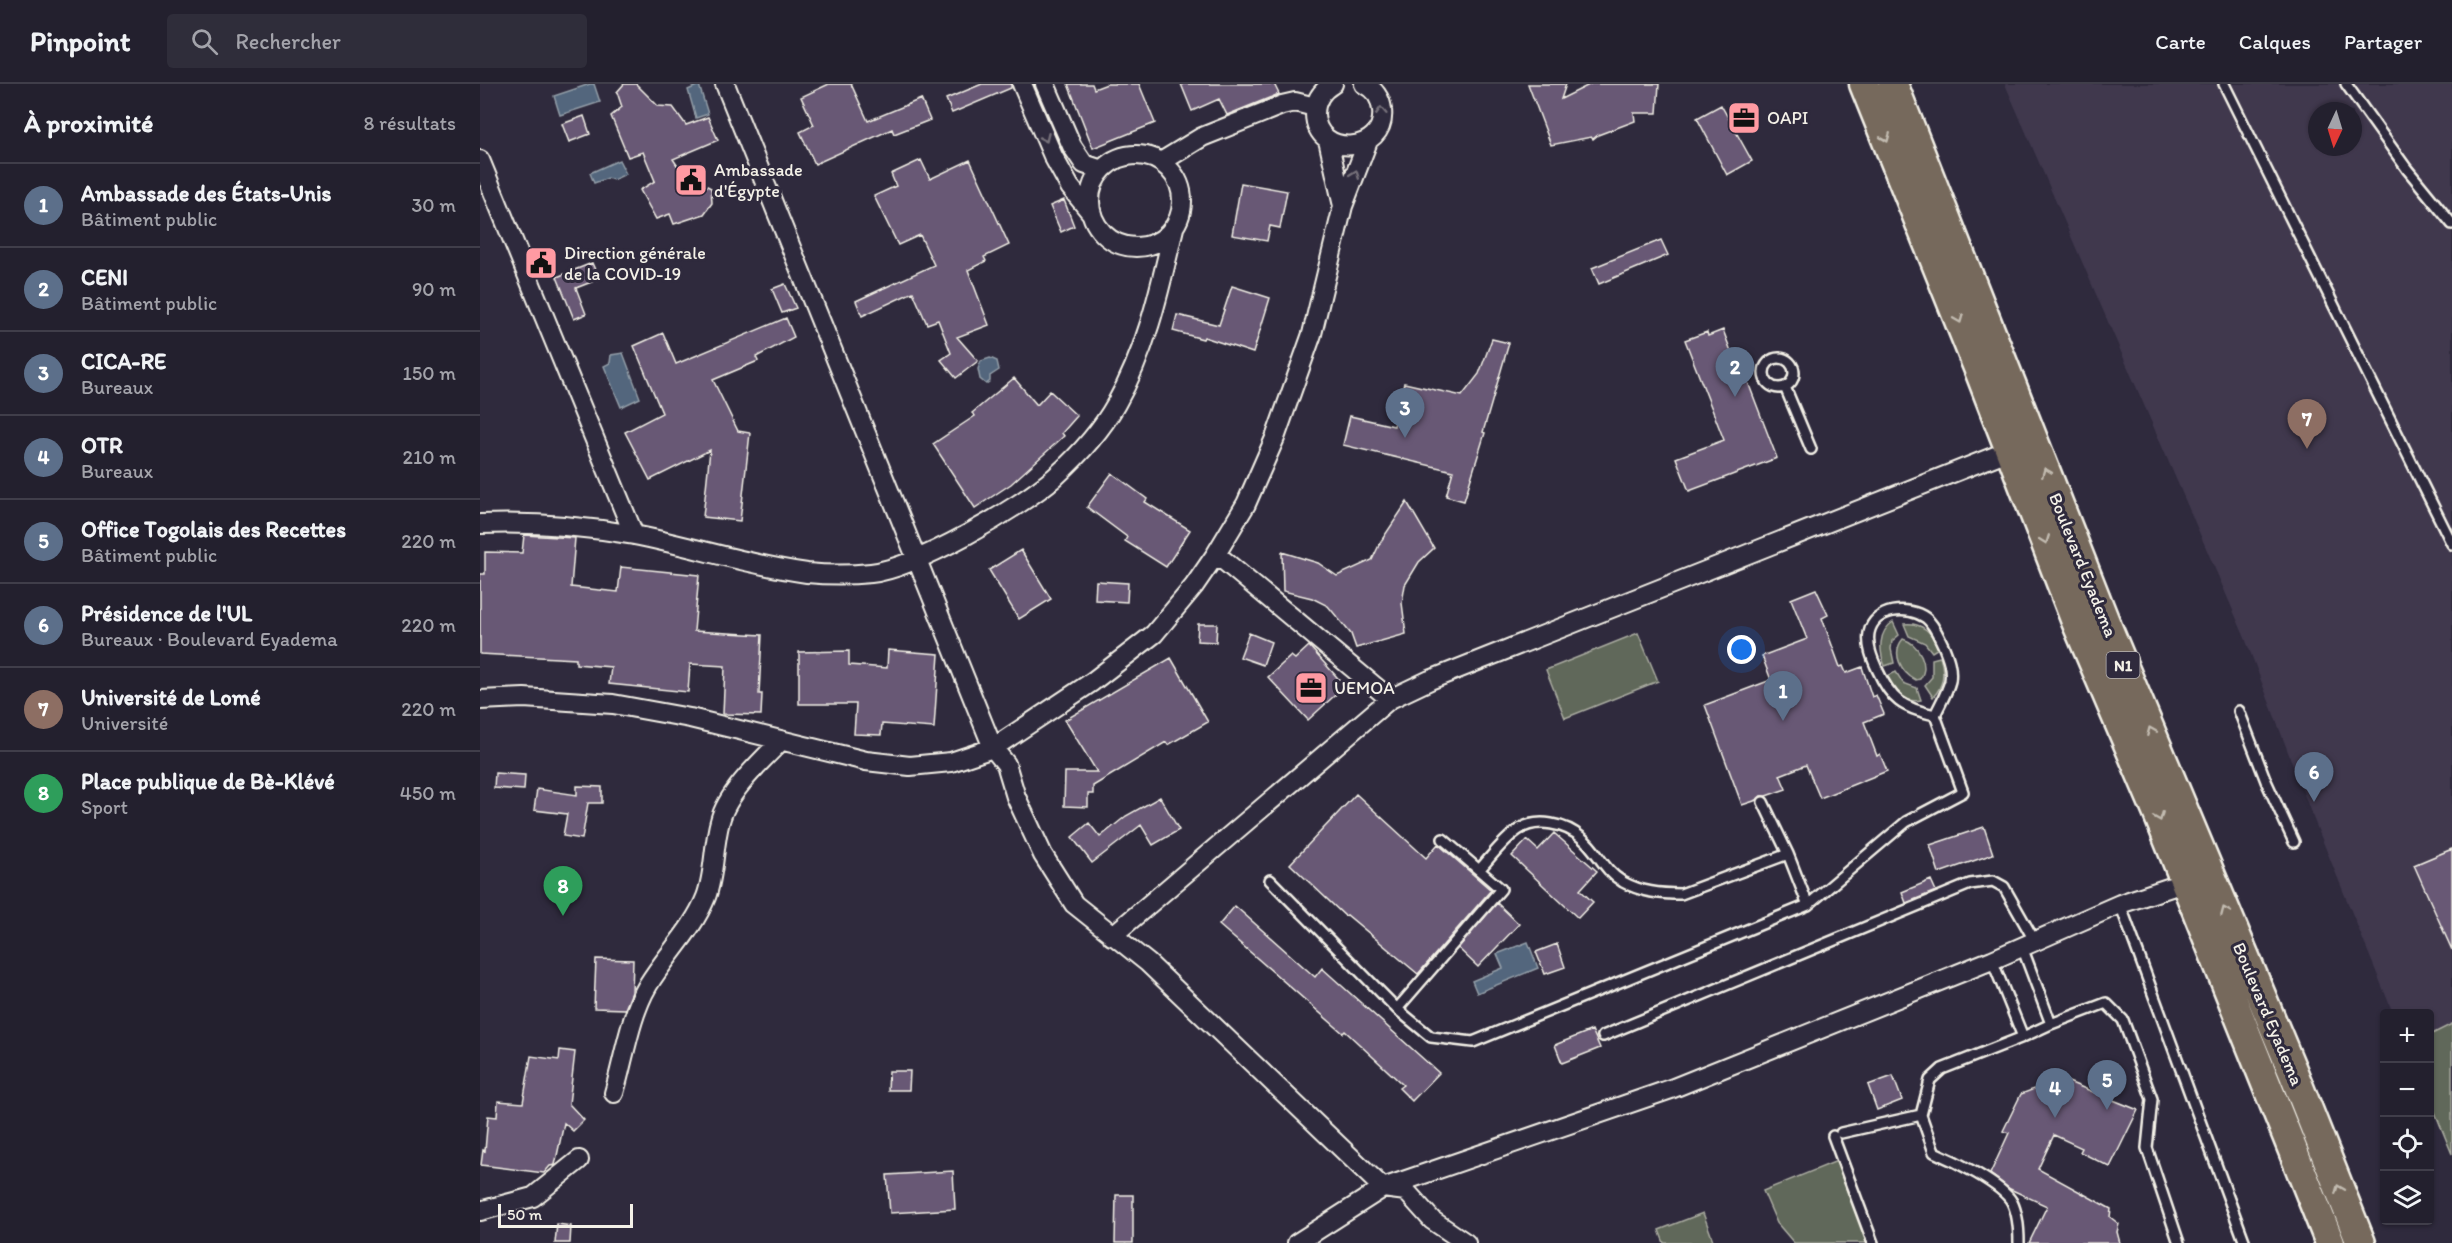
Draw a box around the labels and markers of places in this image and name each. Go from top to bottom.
office icon: OAPI [1726,100,1762,136]
place label: OAPI [1767,107,1809,129]
place label: Ambassade d'Égypte [714,159,803,202]
public building icon: Ambassade d'Égypte [673,162,709,198]
place label: Direction générale de la COVID-19 [564,242,706,285]
public building icon: Direction générale de la COVID-19 [523,245,559,281]
pin: 2 [1716,348,1754,397]
pin: 3 [1386,388,1424,438]
pin: 7 [2288,400,2326,449]
office icon: UEMOA [1293,670,1329,706]
pin: 1 [1764,672,1802,721]
place label: UEMOA [1334,677,1395,699]
pin: 6 [2294,752,2334,802]
pin: 8 [544,866,583,916]
pin: 5 [2088,1060,2126,1110]
pin: 4 [2036,1068,2074,1118]

